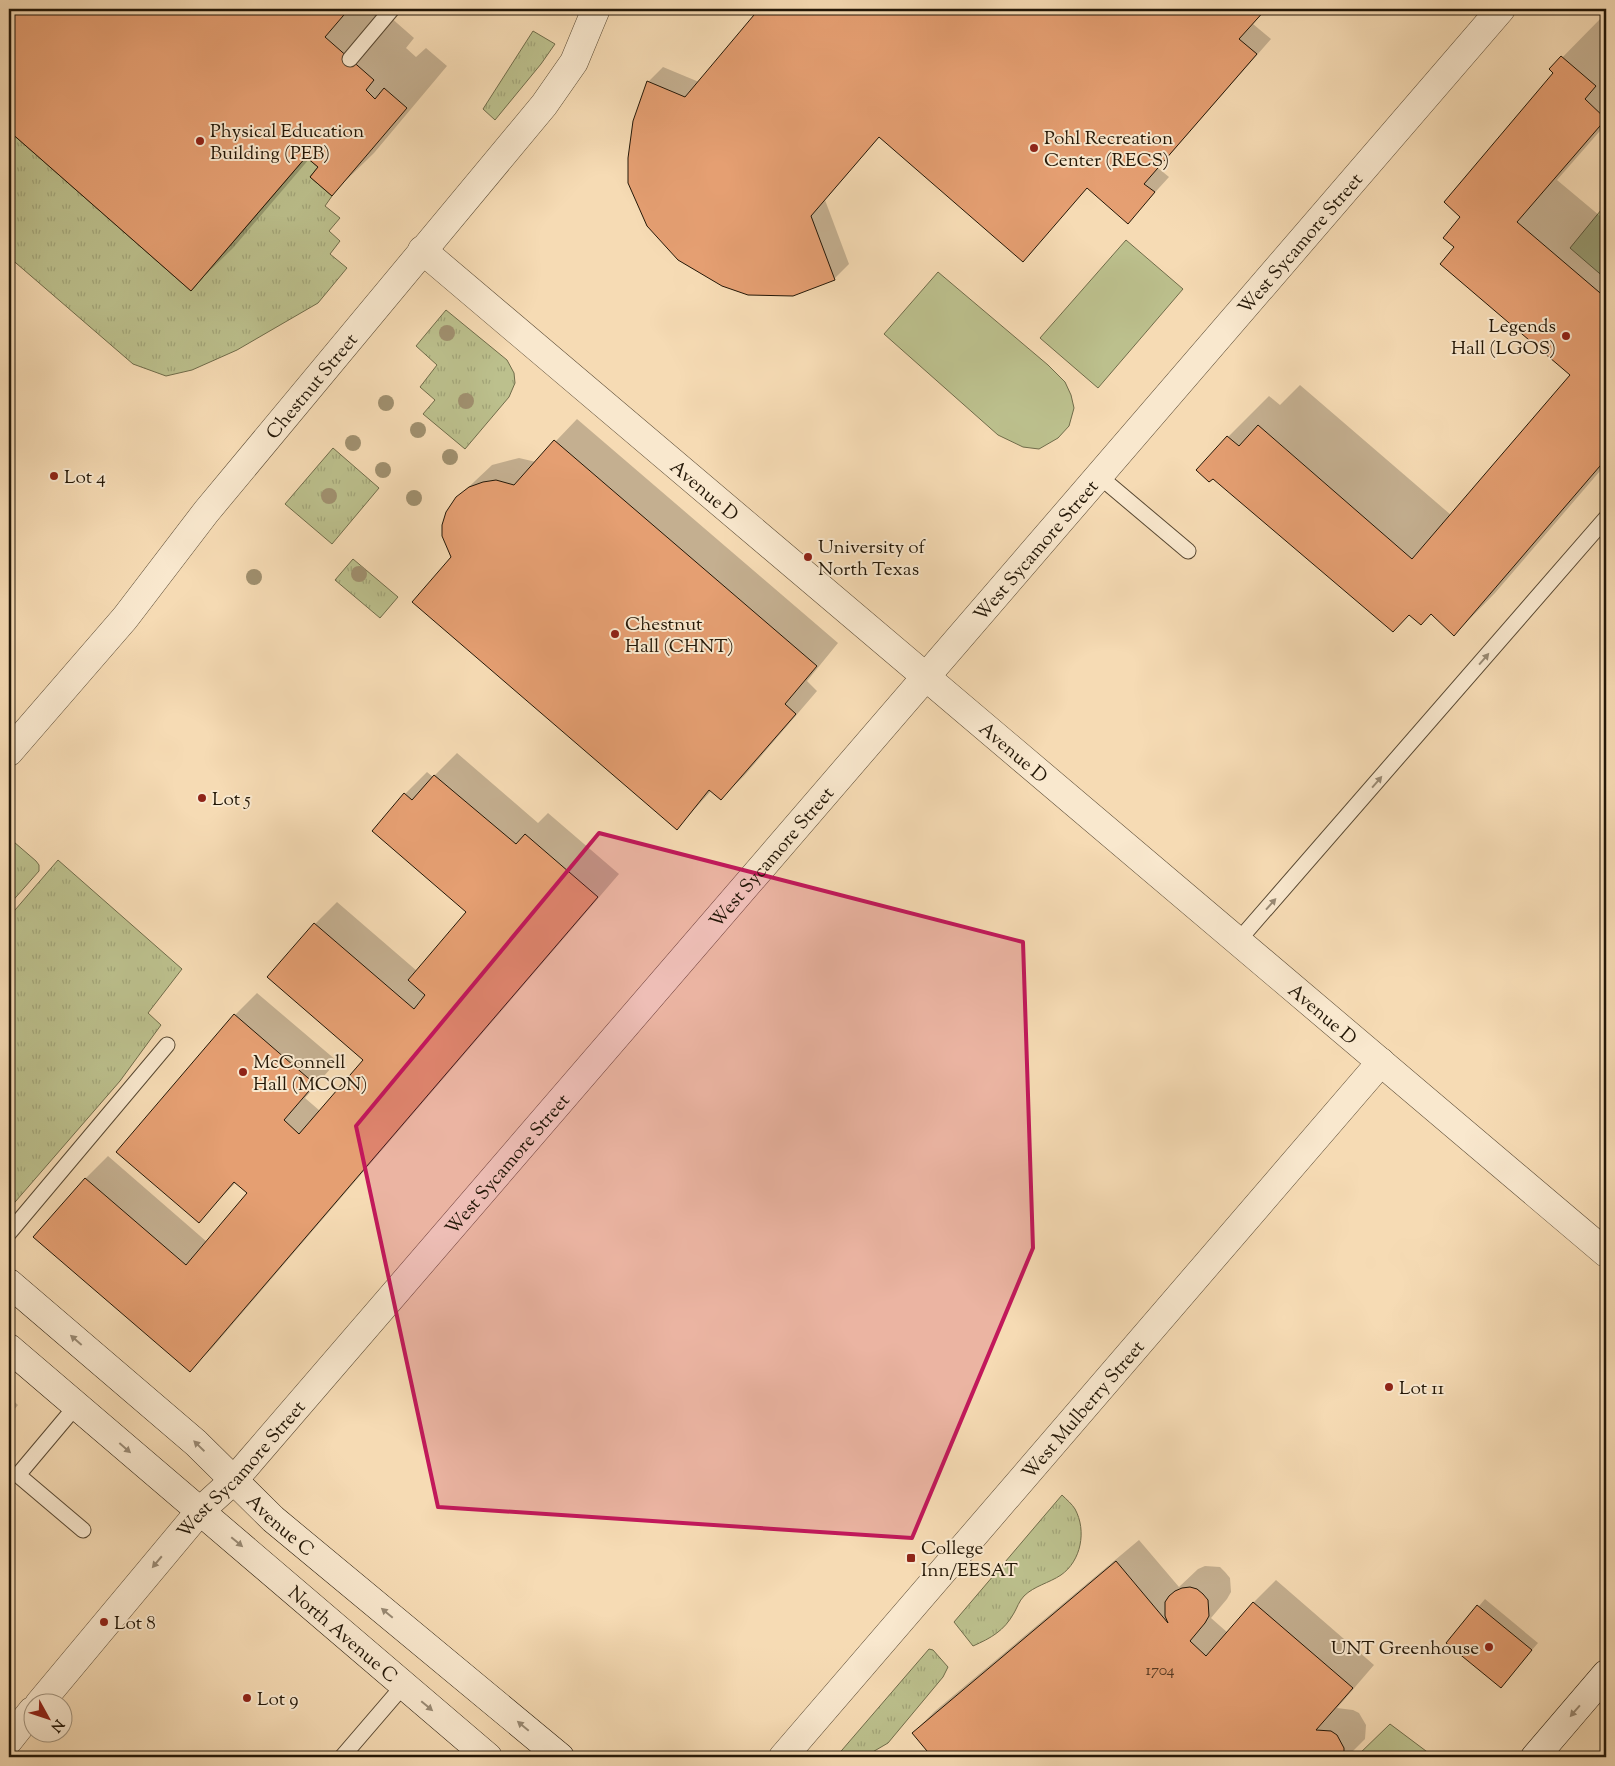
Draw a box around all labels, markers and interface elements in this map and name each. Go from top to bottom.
place label: Physical Education Building (PEB) [210,119,364,168]
place label: Pohl Recreation Center (RECS) [1044,126,1173,175]
marker: Physical Education Building (PEB) [194,135,206,147]
marker: Pohl Recreation Center (RECS) [1028,142,1040,154]
street label: West Sycamore Street [1233,168,1370,321]
place label: Legends Hall (LGOS) [1451,314,1556,363]
street label: Chestnut Street [261,328,365,446]
marker: Legends Hall (LGOS) [1560,330,1572,342]
street label: Avenue D [663,455,744,529]
place label: Lot 4 [64,465,106,492]
marker: Lot 4 [48,470,60,482]
street label: West Sycamore Street [968,474,1106,628]
place label: University of North Texas [818,535,927,584]
marker: University of North Texas [802,551,814,563]
place label: Chestnut Hall (CHNT) [625,612,734,661]
marker: Chestnut Hall (CHNT) [609,628,621,640]
one-way arrow [1478,653,1489,665]
street label: Avenue D [972,716,1053,791]
one-way arrow [1372,775,1383,788]
street label: West Sycamore Street [704,781,842,935]
place label: Lot 5 [212,787,251,814]
marker: Lot 5 [196,792,208,804]
one-way arrow [1265,899,1277,911]
street label: Avenue D [1281,978,1362,1052]
place label: McConnell Hall (MCON) [253,1050,367,1099]
marker: McConnell Hall (MCON) [237,1066,249,1078]
street label: West Sycamore Street [440,1088,577,1242]
one-way arrow [70,1334,82,1346]
street label: West Mulberry Street [1017,1335,1152,1486]
place label: Lot 11 [1399,1376,1445,1403]
marker: Lot 11 [1383,1381,1395,1393]
street label: West Sycamore Street [172,1395,313,1545]
one-way arrow [193,1440,205,1452]
one-way arrow [119,1442,132,1453]
street label: Avenue C [239,1489,319,1564]
place label: College Inn/EESAT [921,1536,1018,1585]
one-way arrow [230,1537,243,1548]
marker: College Inn/EESAT [905,1552,917,1564]
one-way arrow [152,1556,163,1568]
street label: North Avenue C [281,1581,403,1690]
one-way arrow [381,1608,393,1619]
place label: Lot 8 [114,1611,156,1638]
marker: Lot 8 [98,1616,110,1628]
place label: UNT Greenhouse [1331,1636,1479,1663]
marker: UNT Greenhouse [1483,1641,1495,1653]
house number: 1704 [1146,1660,1174,1683]
place label: Lot 9 [257,1687,299,1714]
marker: Lot 9 [241,1692,253,1704]
north arrow [22,1694,72,1744]
one-way arrow [420,1700,433,1711]
one-way arrow [1569,1705,1580,1718]
text: N [45,1714,68,1736]
one-way arrow [517,1720,529,1732]

